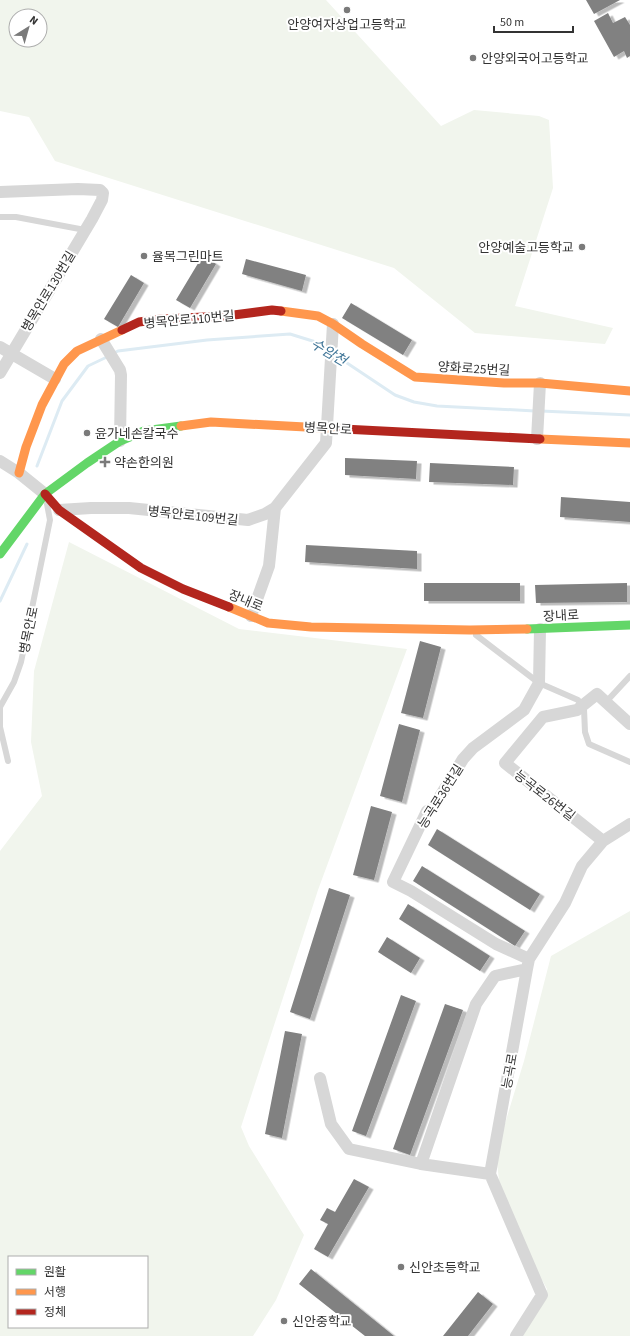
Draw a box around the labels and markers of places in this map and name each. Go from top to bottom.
marker: 안양여자상업고등학교 [342,5,352,15]
place label: 안양여자상업고등학교 [287,16,407,34]
place label: 안양외국어고등학교 [481,50,589,68]
marker: 안양외국어고등학교 [468,53,478,63]
place label: 안양예술고등학교 [478,239,574,257]
marker: 안양예술고등학교 [577,242,587,252]
place label: 율목그린마트 [152,248,224,266]
marker: 율목그린마트 [139,251,149,261]
place label: 윤가네손칼국수 [95,425,179,443]
marker: 윤가네손칼국수 [82,428,92,438]
place label: 약손한의원 [114,454,174,472]
marker: 약손한의원 [99,456,111,468]
place label: 신안초등학교 [409,1259,481,1277]
marker: 신안초등학교 [396,1262,406,1272]
place label: 신안중학교 [292,1313,352,1331]
marker: 신안중학교 [279,1316,289,1326]

